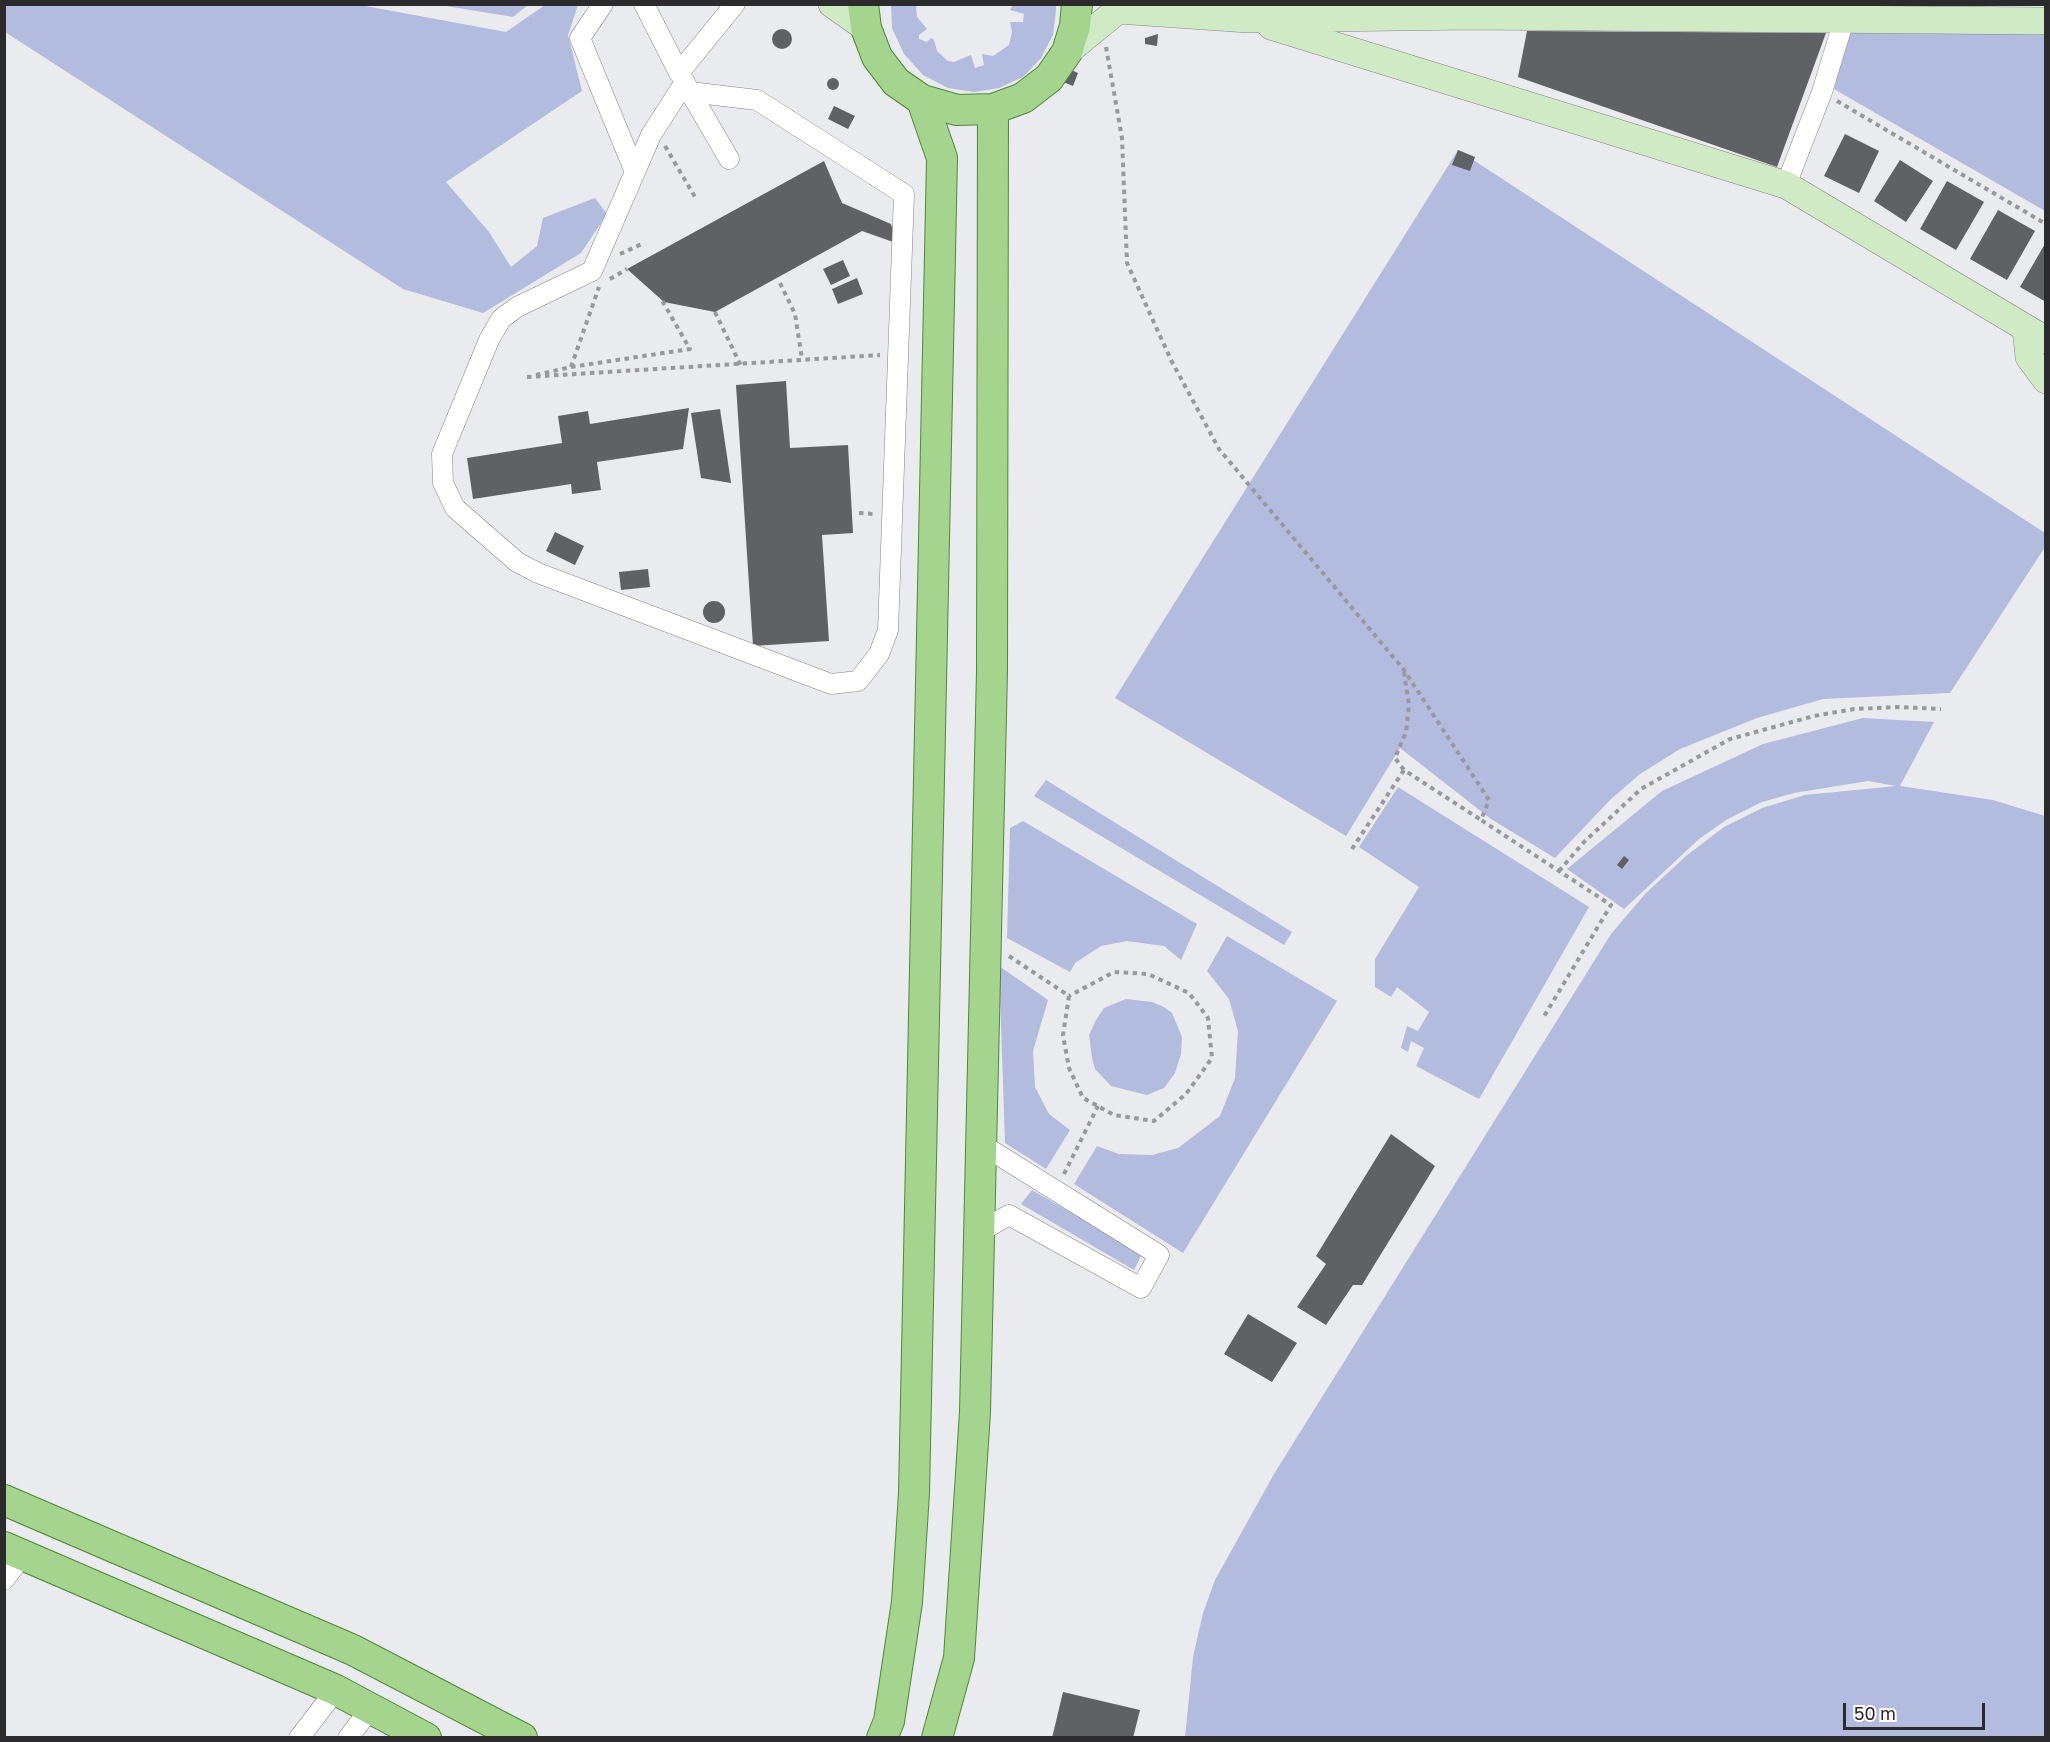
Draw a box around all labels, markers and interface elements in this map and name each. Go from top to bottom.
scale bar [1846,1691,1988,1729]
text: 50 m [1854,1702,1896,1724]

